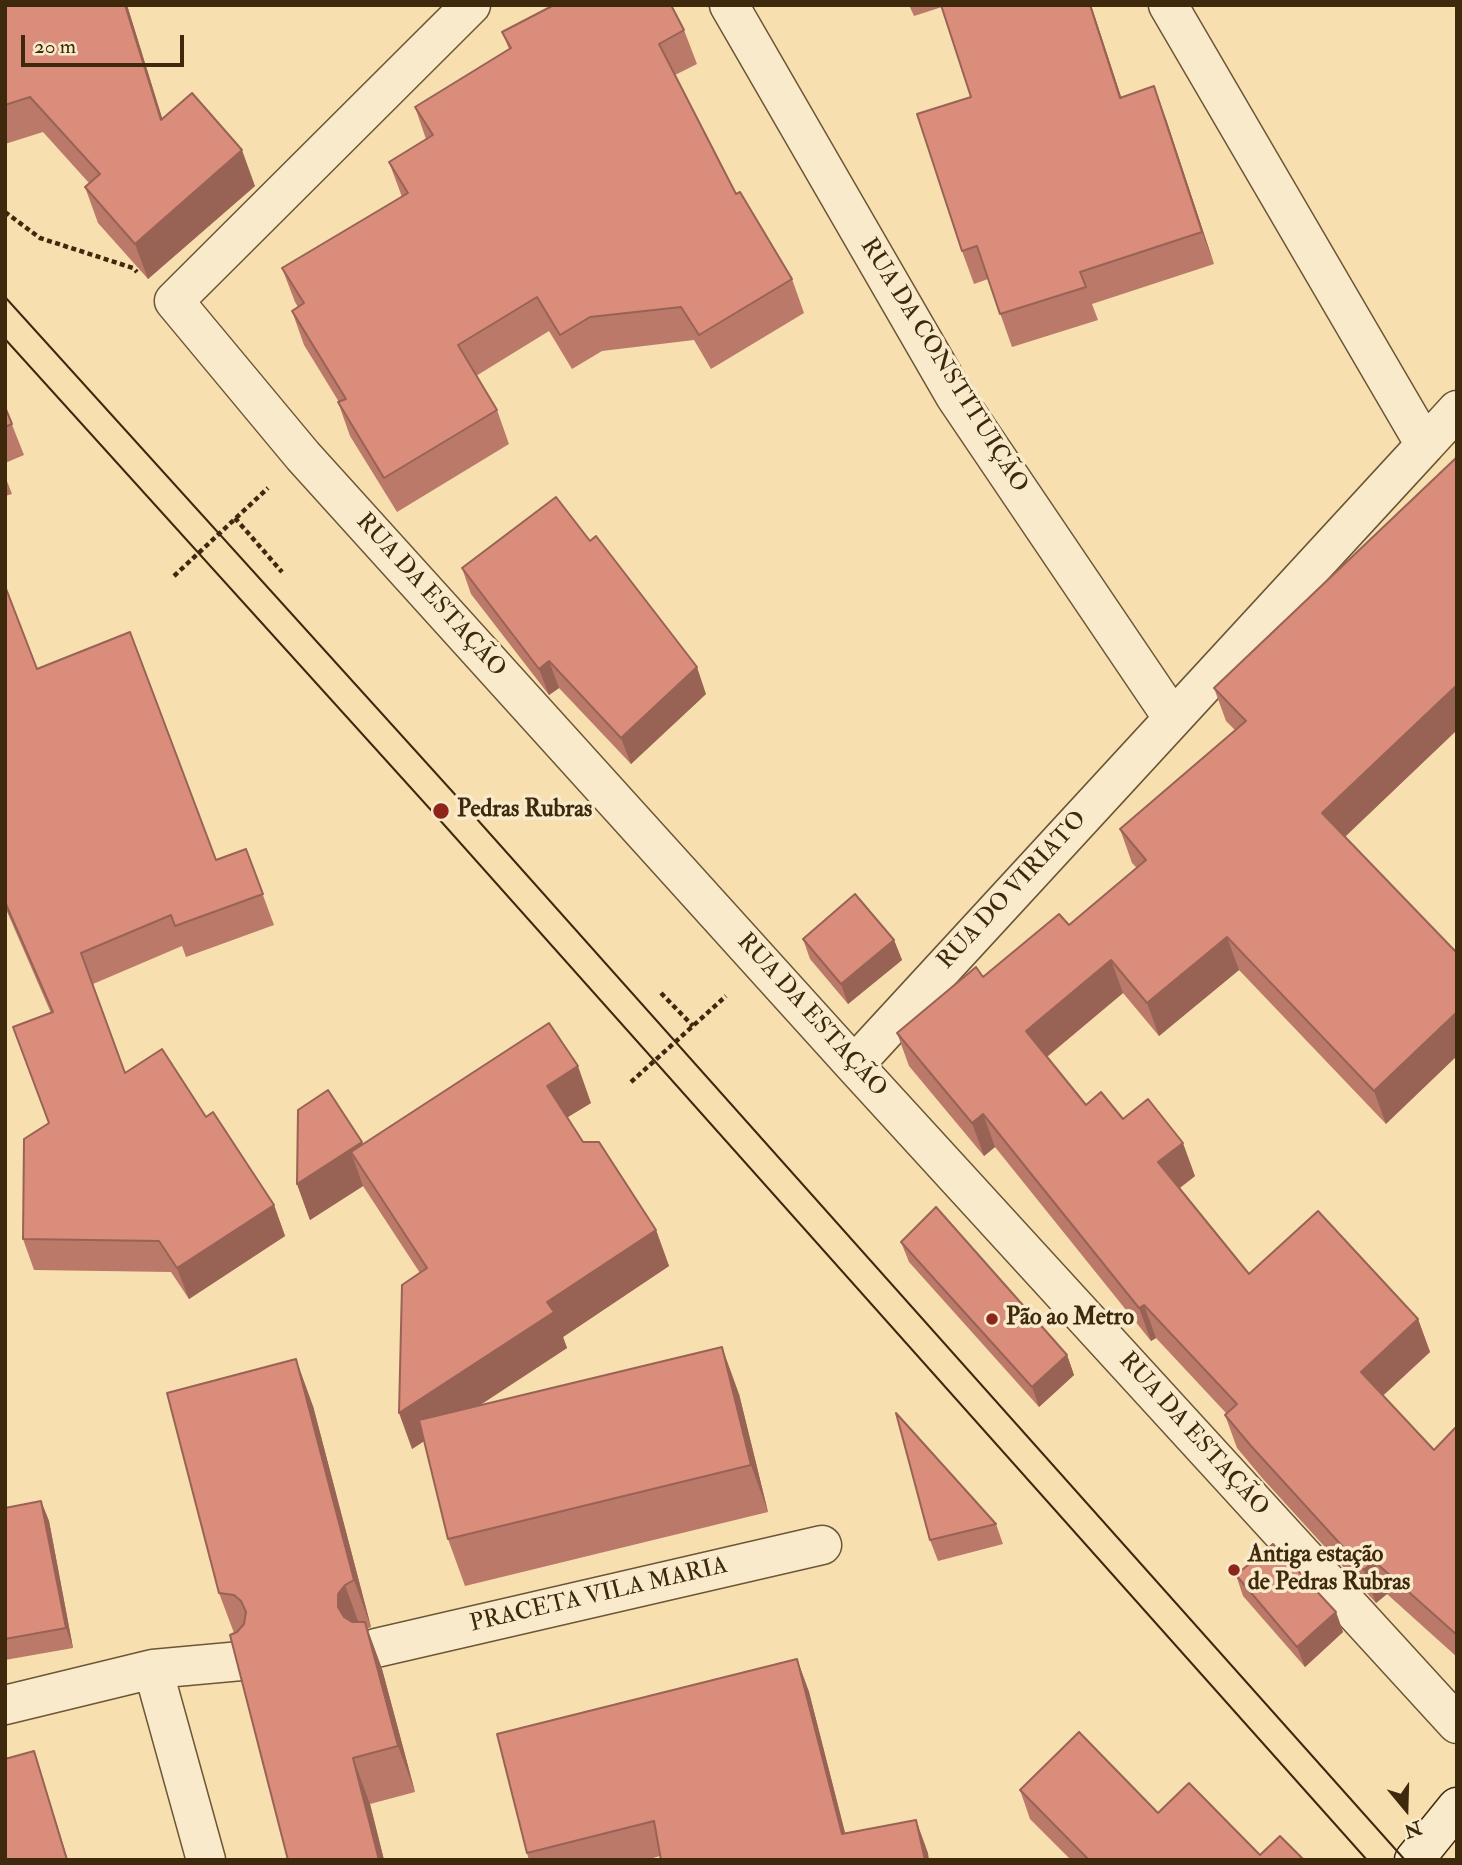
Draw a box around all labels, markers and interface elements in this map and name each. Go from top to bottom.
scale bar [24,21,187,65]
text: 20 m [34,33,76,60]
street label: RUA DA CONSTITUIÇÃO [853,234,1033,498]
street label: RUA DA ESTAÇÃO [349,508,511,684]
place label: Pedras Rubras [457,797,592,825]
marker: Pedras Rubras [431,801,451,821]
street label: RUA DO VIRIATO [932,806,1094,976]
street label: RUA DA ESTAÇÃO [730,928,892,1104]
place label: Pão ao Metro [1006,1305,1134,1333]
marker: Pão ao Metro [984,1311,1000,1327]
street label: RUA DA ESTAÇÃO [1112,1347,1274,1523]
place label: Antiga estação de Pedras Rubras [1248,1542,1410,1598]
street label: PRACETA VILA MARIA [467,1552,731,1640]
marker: Antiga estação de Pedras Rubras [1226,1562,1242,1578]
north arrow [1371,1774,1441,1844]
text: N [1401,1815,1425,1843]

